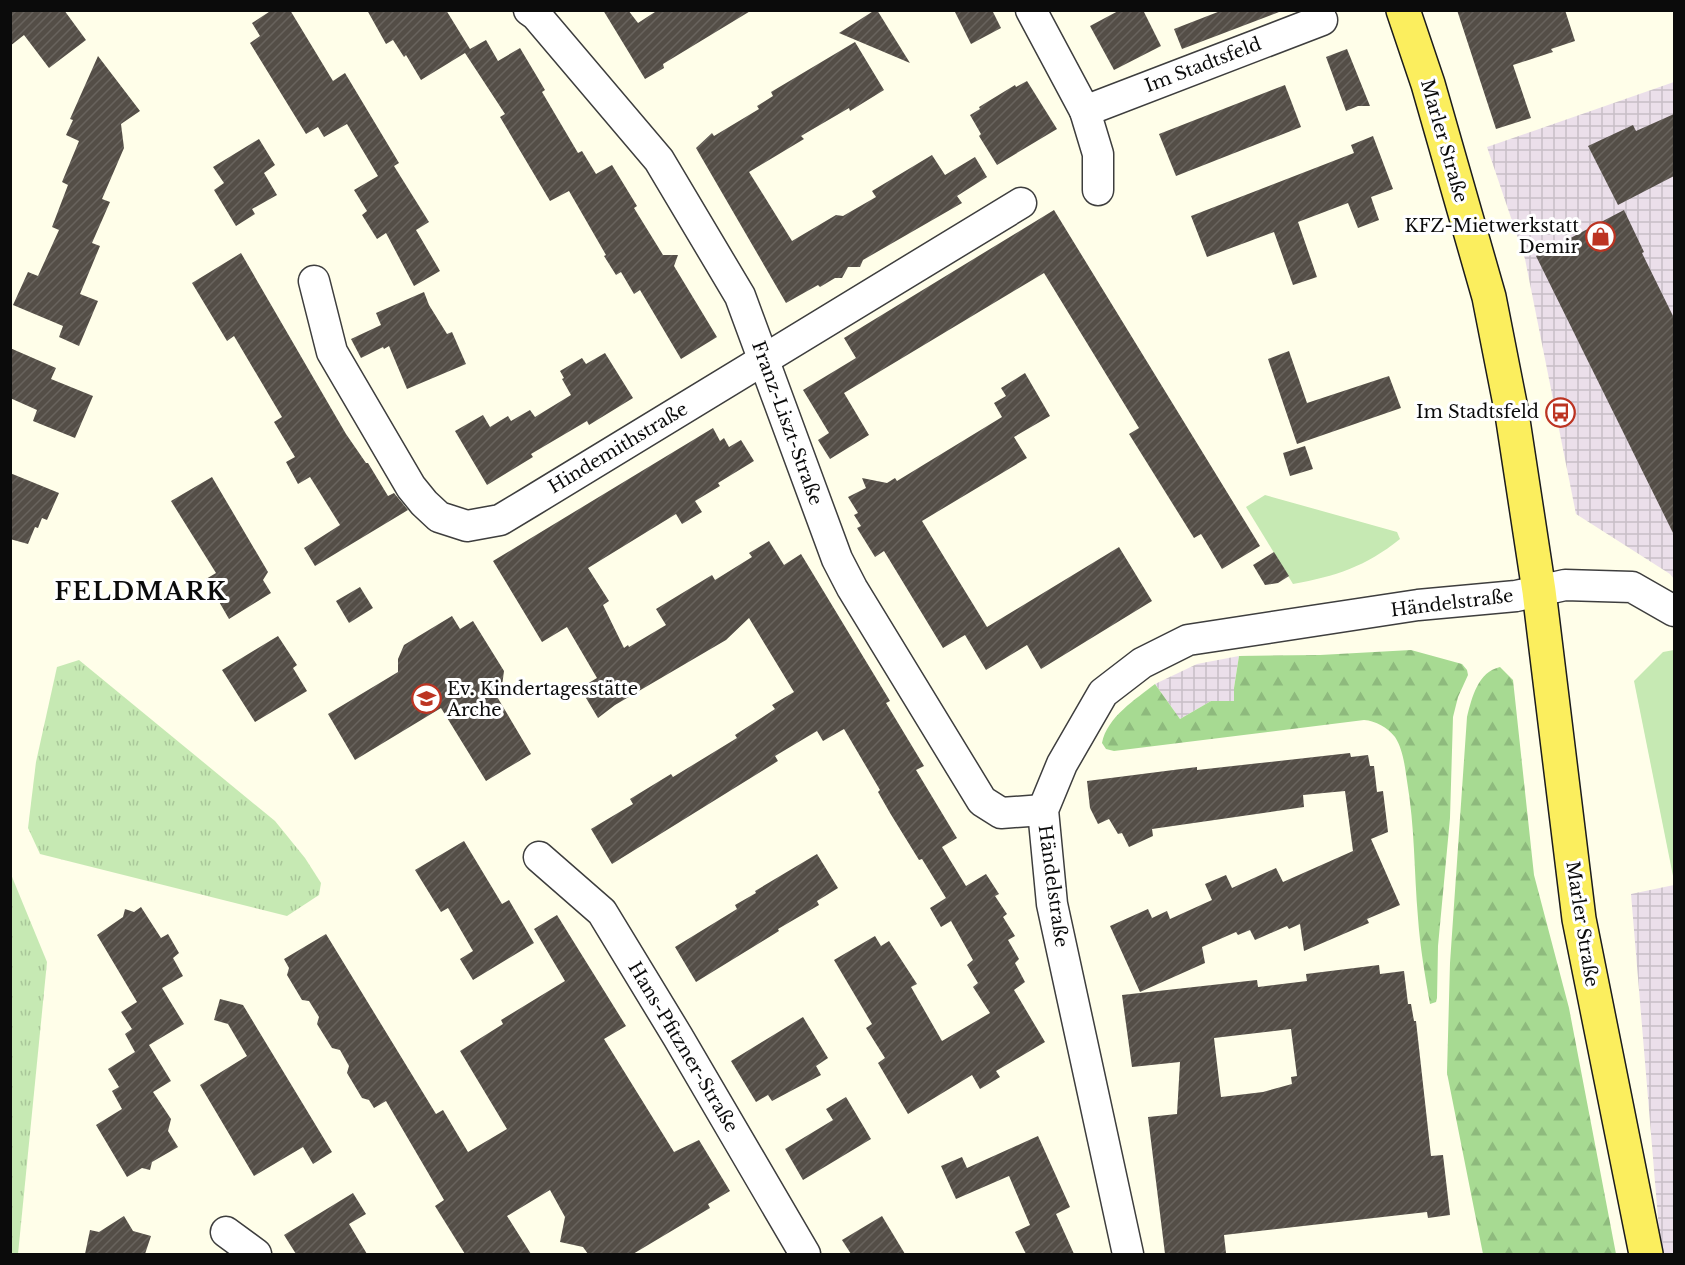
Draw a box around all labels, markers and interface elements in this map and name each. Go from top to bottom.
street label: Im Stadtsfeld [1142,33,1264,97]
street label: Marler Straße [1416,77,1472,205]
place label: KFZ-Mietwerkstatt Demir [1404,215,1579,258]
shop icon: KFZ-Mietwerkstatt Demir [1584,220,1616,252]
street label: Franz-Liszt-Straße [747,338,827,508]
bus stop icon: Im Stadtsfeld [1544,396,1576,428]
street label: Hindemithstraße [544,398,692,498]
place label: Im Stadtsfeld [1416,401,1539,423]
district label: FELDMARK [55,577,227,606]
street label: Händelstraße [1389,585,1515,621]
place label: Ev. Kindertagesstätte Arche [446,678,638,721]
school or university icon: Ev. Kindertagesstätte Arche [410,683,442,715]
street label: Händelstraße [1034,823,1072,949]
street label: Marler Straße [1561,859,1603,989]
street label: Hans-Pfitzner-Straße [623,958,743,1136]

